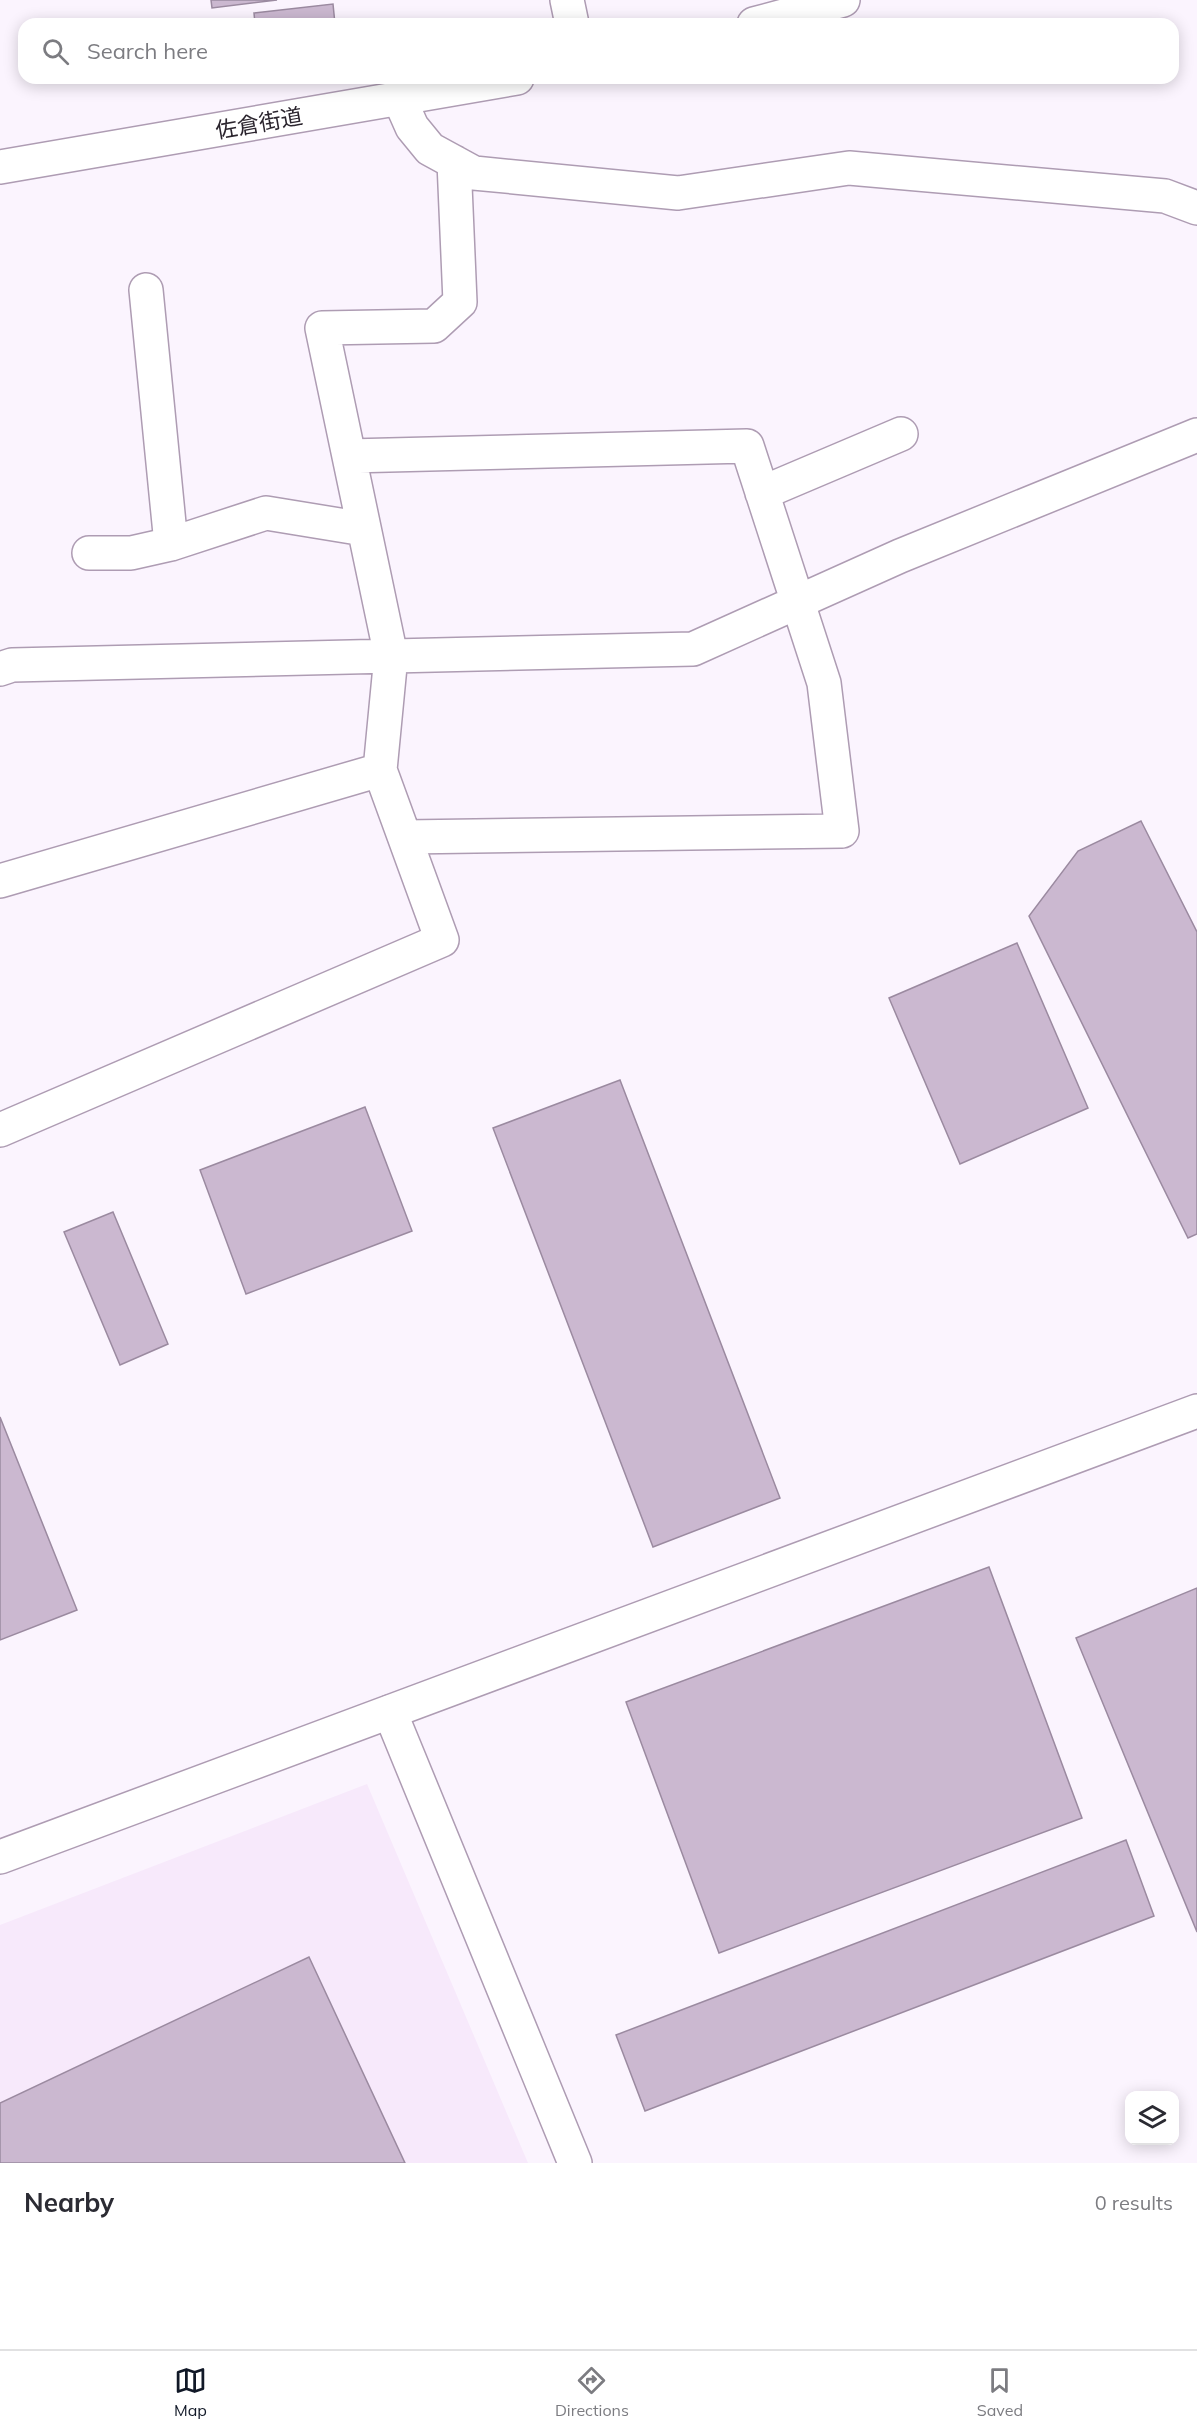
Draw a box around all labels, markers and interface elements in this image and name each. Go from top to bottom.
search box [18,18,1179,84]
icon: search [39,35,72,68]
text: Search here [87,37,208,65]
street label: 佐倉街道 [213,102,305,144]
map controls [1125,2091,1179,2145]
button: layers [1125,2091,1179,2145]
text: Nearby [24,2186,114,2219]
text: 0 results [1095,2190,1173,2215]
tab: Map [174,2364,207,2420]
tab: Directions [555,2364,629,2420]
tab: Saved [977,2364,1023,2420]

